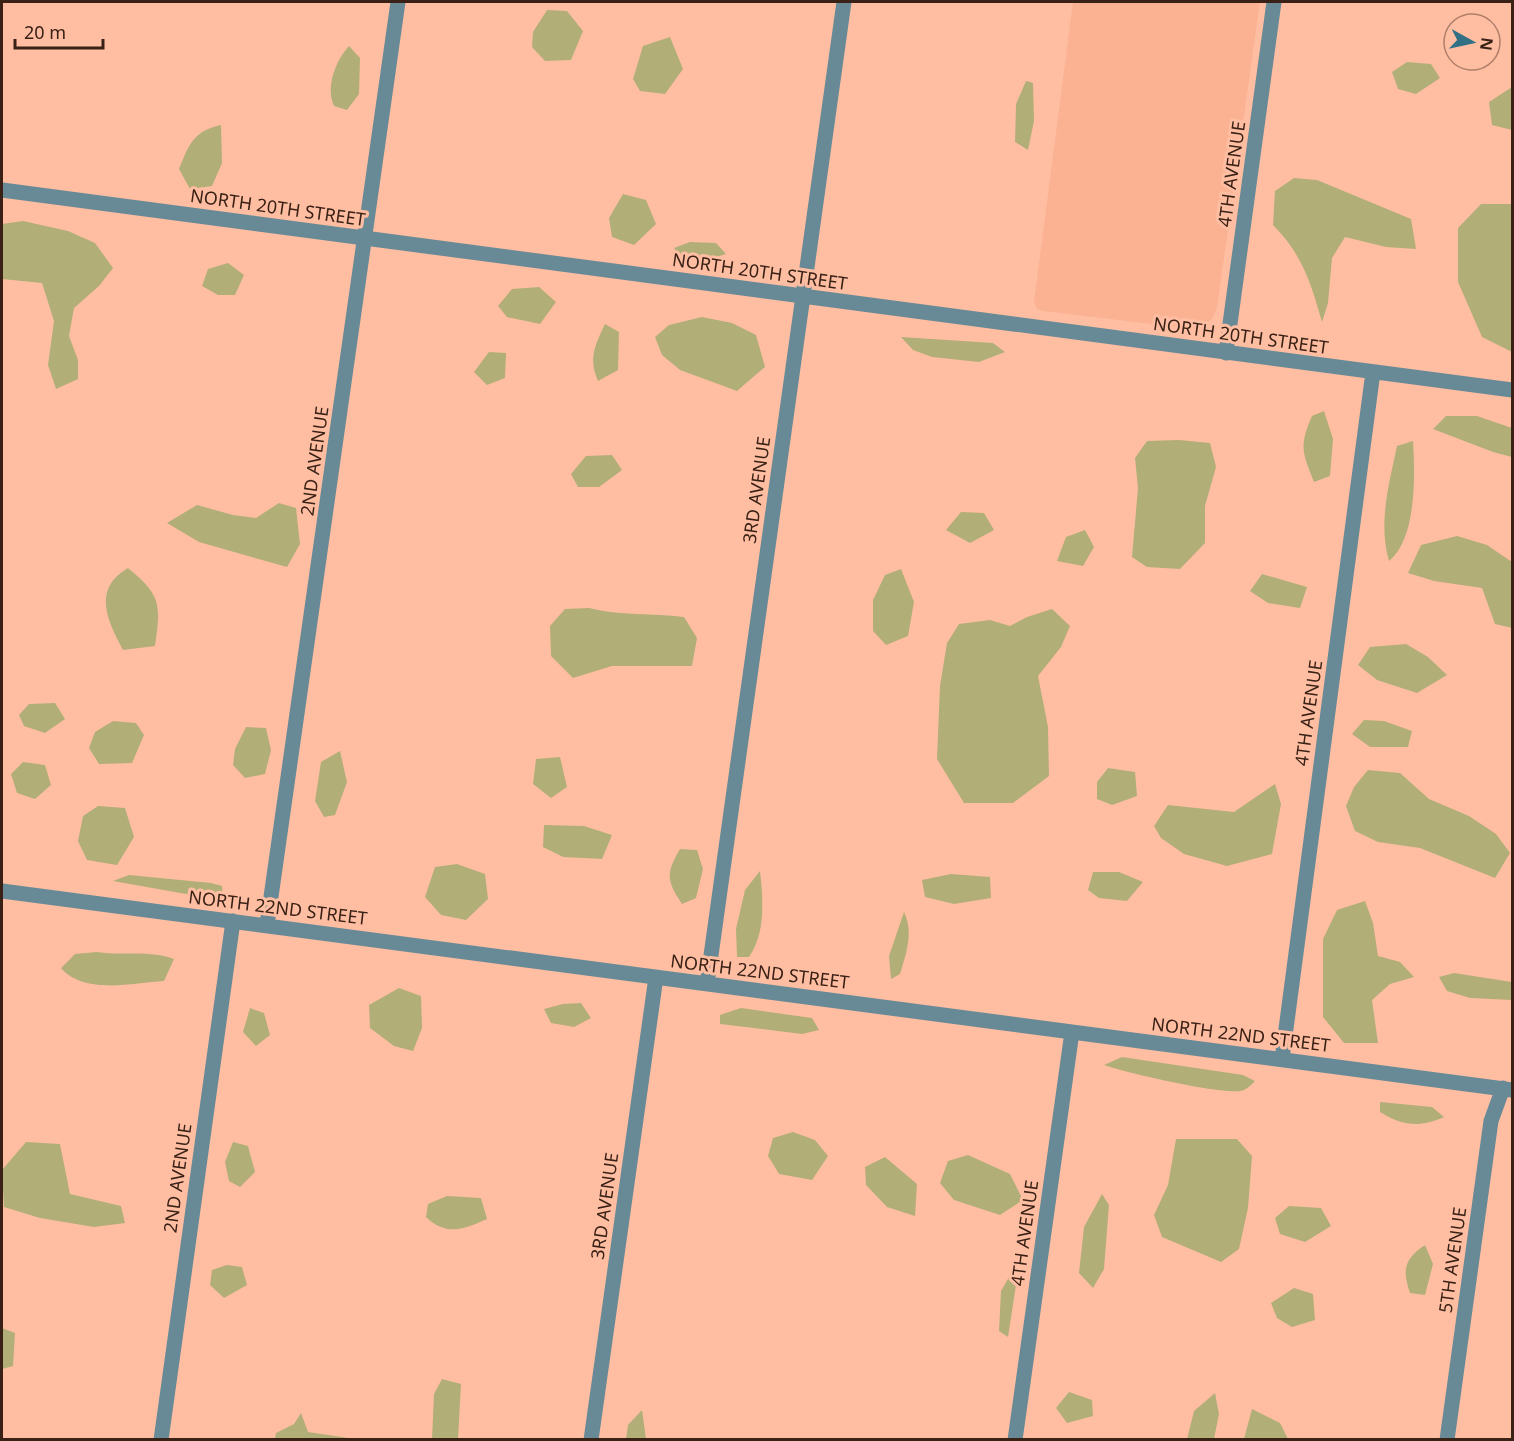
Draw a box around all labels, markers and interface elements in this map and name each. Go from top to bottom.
scale bar [15,12,104,50]
north arrow [1442,12,1502,72]
text: 20 m [24,20,66,44]
text: N [1475,36,1499,52]
street label: 4TH AVENUE [1212,119,1250,229]
street label: NORTH 20TH STREET [189,183,367,231]
street label: NORTH 20TH STREET [671,247,849,295]
street label: NORTH 20TH STREET [1152,311,1330,359]
street label: 2ND AVENUE [294,405,334,517]
street label: 3RD AVENUE [737,435,775,545]
street label: 4TH AVENUE [1289,658,1327,768]
street label: NORTH 22ND STREET [187,884,369,930]
street label: NORTH 22ND STREET [669,948,851,994]
street label: NORTH 22ND STREET [1150,1011,1332,1057]
street label: 2ND AVENUE [157,1122,197,1234]
street label: 3RD AVENUE [585,1151,623,1261]
street label: 4TH AVENUE [1005,1178,1043,1288]
street label: 5TH AVENUE [1433,1205,1471,1315]

